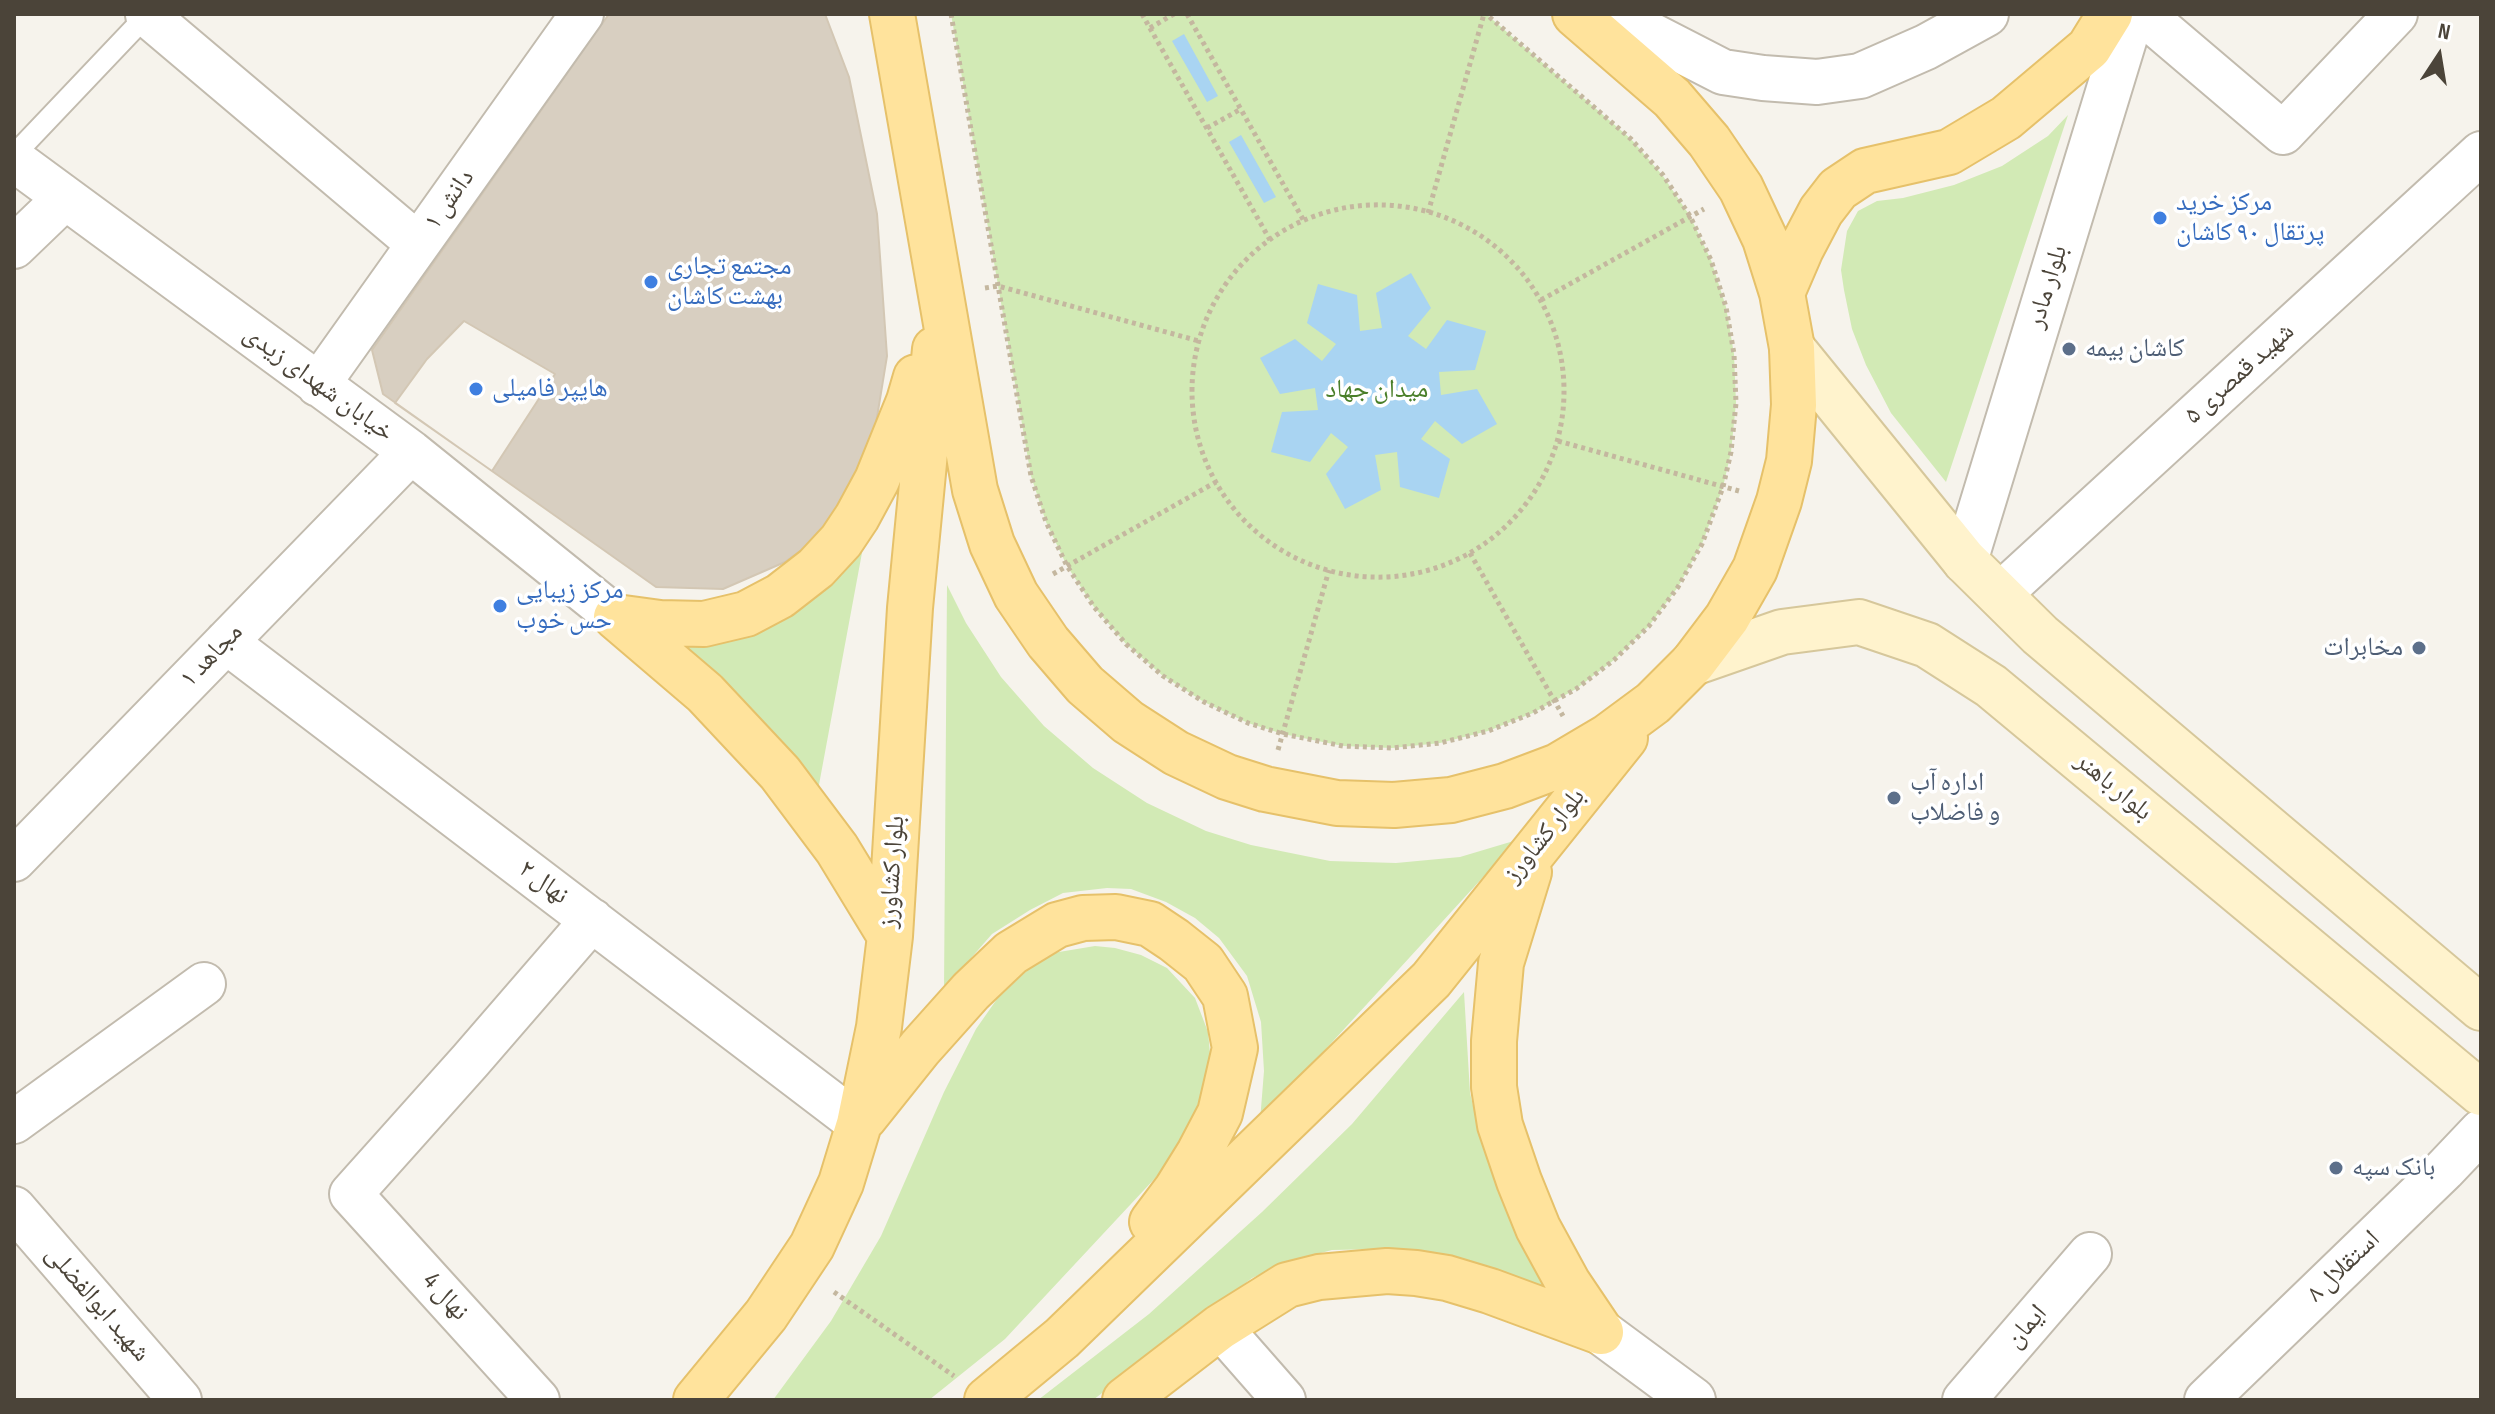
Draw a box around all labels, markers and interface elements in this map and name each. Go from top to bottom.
north arrow [2399,16,2479,96]
text: N [2436,18,2453,46]
street label: دانش ۱ [418,164,482,236]
place label: مرکز خرید پرتقال ۹۰ کاشان [2176,187,2324,248]
marker: مرکز خرید پرتقال ۹۰ کاشان [2151,209,2169,227]
street label: بلوار مادر [2021,242,2075,332]
place label: مجتمع تجاری بهشت کاشان [667,251,792,312]
marker: مجتمع تجاری بهشت کاشان [642,273,660,291]
street label: شهید قمصری ۵ [2179,317,2301,431]
street label: خیابان شهدای زیدی [237,319,399,449]
place label: کاشان بیمه [2085,333,2184,365]
marker: کاشان بیمه [2060,340,2078,358]
place label: هایپر فامیلی [492,373,608,405]
park label: میدان جهاد [1326,374,1428,406]
marker: هایپر فامیلی [467,380,485,398]
place label: مرکز زیبایی حس خوب [516,575,624,636]
marker: مرکز زیبایی حس خوب [491,597,509,615]
street label: مجاهد ۱ [174,617,250,695]
place label: مخابرات [2323,632,2403,664]
marker: مخابرات [2410,639,2428,657]
street label: بلوار باهنر [2068,746,2158,828]
place label: اداره آب و فاضلاب [1910,767,2000,828]
street label: بلوار کشاورز [1497,782,1593,890]
marker: اداره آب و فاضلاب [1885,789,1903,807]
street label: بلوار کشاورز [874,815,912,929]
street label: نهال ۲ [512,854,574,912]
place label: بانک سپه [2352,1152,2435,1184]
marker: بانک سپه [2327,1159,2345,1177]
street label: استقلال ۸ [2301,1225,2387,1309]
street label: شهید ابوالفضلی [38,1239,156,1369]
street label: نهال 4 [415,1266,475,1328]
street label: ایمان [2000,1299,2054,1355]

